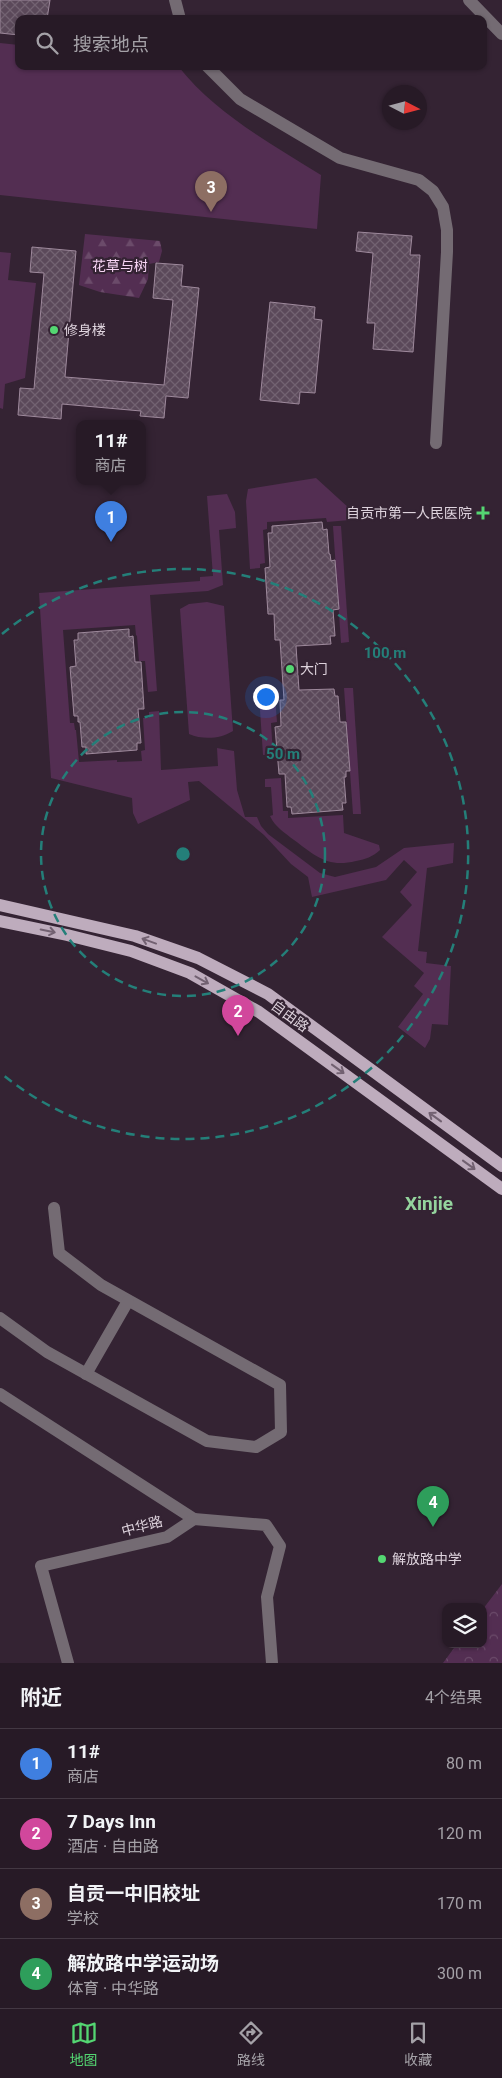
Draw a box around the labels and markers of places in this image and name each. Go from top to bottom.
pin: 3 [195,171,227,212]
place label: 修身楼 [64,322,106,338]
marker: 修身楼 [48,324,60,336]
pin: 1 [95,501,127,542]
place label: 自贡市第一人民医院 [346,505,472,521]
marker: 自贡市第一人民医院 [476,506,490,520]
place label: 大门 [300,661,328,677]
marker: 大门 [284,663,296,675]
centre of rings [174,845,192,863]
pin: 2 [222,995,254,1036]
pin: 4 [417,1486,449,1527]
place label: 解放路中学 [392,1551,462,1567]
marker: 解放路中学 [376,1553,388,1565]

